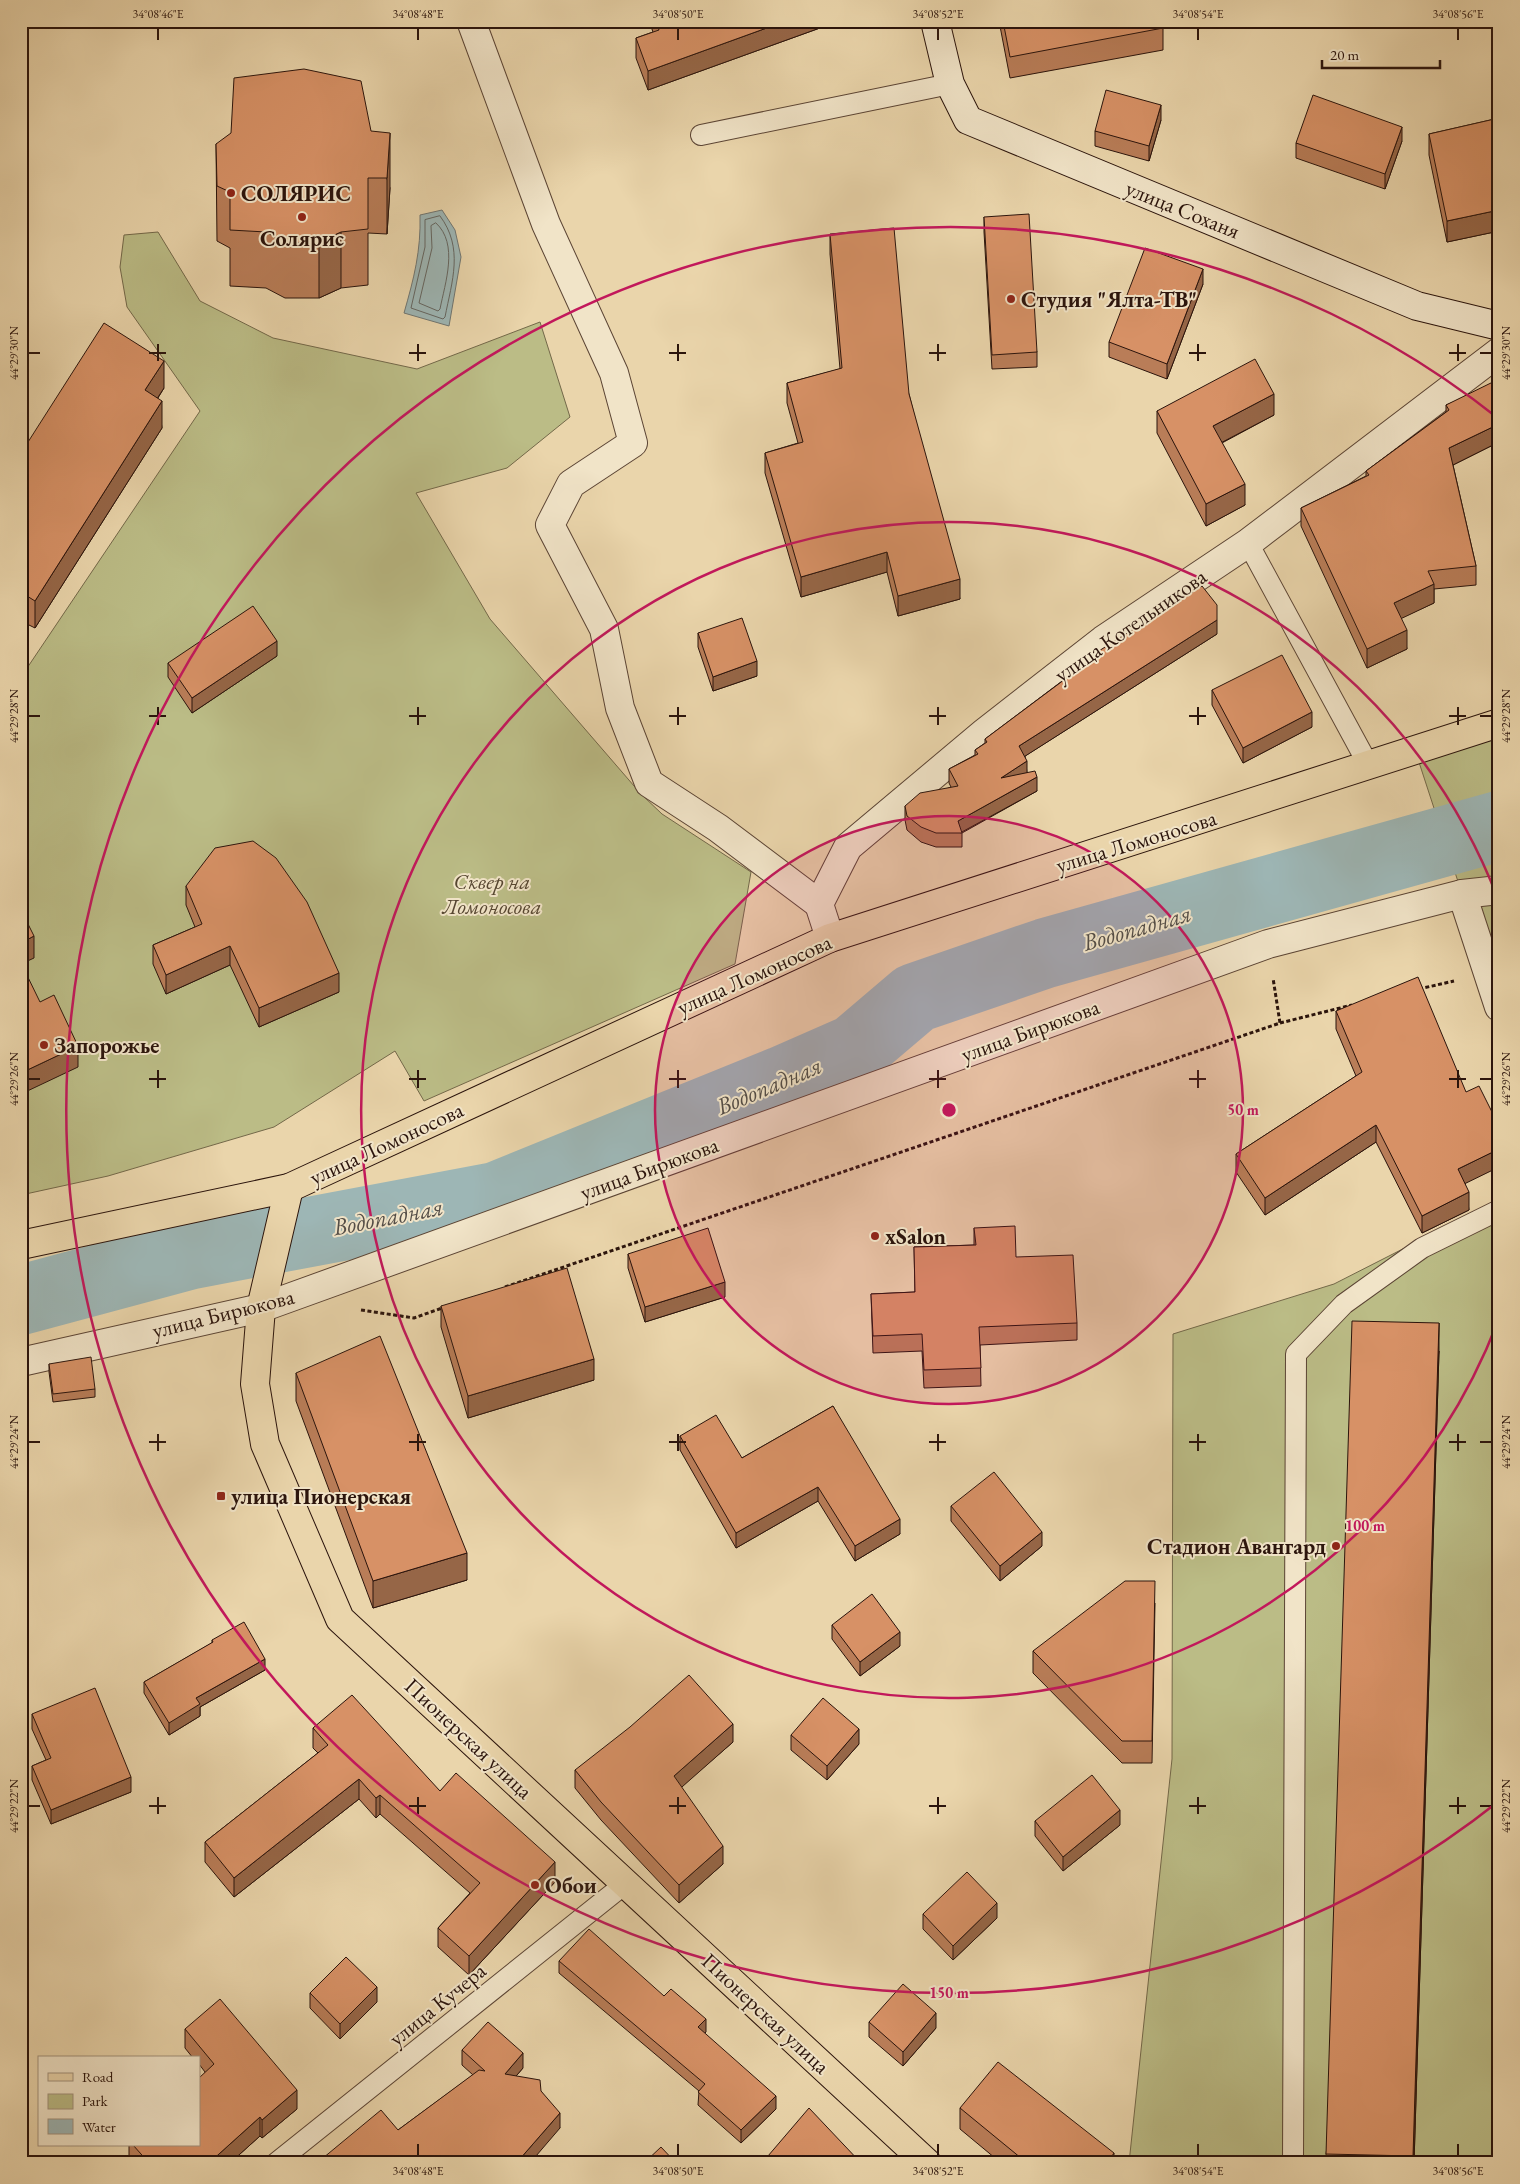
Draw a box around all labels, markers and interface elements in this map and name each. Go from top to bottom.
text: 34°08'46"E [132,6,184,22]
text: 34°08'48"E [392,6,444,22]
text: 34°08'50"E [652,6,704,22]
text: 34°08'52"E [912,6,964,22]
text: 34°08'54"E [1172,6,1224,22]
text: 34°08'56"E [1432,6,1484,22]
scale bar [1322,38,1440,70]
text: 20 m [1330,45,1359,64]
street label: улица Соханя [1121,173,1244,246]
place label: СОЛЯРИС [241,179,351,208]
marker: СОЛЯРИС [225,187,237,199]
marker: Солярис [296,211,308,223]
place label: Солярис [260,224,344,253]
place label: Студия "Ялта-ТВ" [1021,285,1197,314]
marker: Студия "Ялта-ТВ" [1005,293,1017,305]
text: 44°29'30"N [6,326,22,380]
text: 44°29'30"N [1498,326,1514,380]
street label: улица Котельникова [1048,562,1212,689]
text: 44°29'28"N [6,689,22,743]
text: 44°29'28"N [1498,689,1514,743]
street label: улица Ломоносова [1052,803,1220,880]
park label: Сквер на Ломоносова [442,867,541,921]
water label: Водопадная [1078,897,1195,958]
street label: улица Ломоносова [672,927,836,1022]
street label: улица Бирюкова [957,992,1104,1069]
place label: Запорожье [54,1031,159,1060]
marker: Запорожье [38,1039,50,1051]
water label: Водопадная [710,1049,826,1122]
text: 44°29'26"N [6,1052,22,1106]
text: 44°29'26"N [1498,1052,1514,1106]
street label: улица Ломоносова [305,1095,468,1192]
text: 50 m [1227,1100,1259,1119]
centre of rings [940,1101,958,1119]
street label: улица Бирюкова [576,1130,723,1207]
water label: Водопадная [329,1191,446,1243]
place label: xSalon [885,1222,947,1251]
marker: xSalon [869,1230,881,1242]
street label: улица Бирюкова [149,1282,297,1345]
text: 44°29'24"N [6,1415,22,1469]
text: 44°29'24"N [1498,1415,1514,1469]
place label: улица Пионерская [231,1482,411,1511]
marker: улица Пионерская [215,1490,227,1502]
text: 100 m [1345,1516,1385,1535]
place label: Стадион Авангард [1147,1532,1326,1561]
marker: Стадион Авангард [1330,1540,1342,1552]
street label: Пионерская улица [398,1671,539,1806]
text: 44°29'22"N [6,1779,22,1833]
text: 44°29'22"N [1498,1779,1514,1833]
place label: Обои [545,1871,597,1900]
marker: Обои [529,1879,541,1891]
street label: Пионерская улица [695,1946,836,2081]
street label: улица Кучера [383,1956,492,2053]
text: 150 m [929,1983,969,2002]
legend [38,2056,200,2146]
text: Road [82,2067,114,2086]
text: Park [82,2091,109,2110]
text: Water [82,2117,116,2136]
text: 34°08'48"E [392,2163,444,2179]
text: 34°08'50"E [652,2163,704,2179]
text: 34°08'52"E [912,2163,964,2179]
text: 34°08'54"E [1172,2163,1224,2179]
text: 34°08'56"E [1432,2163,1484,2179]

